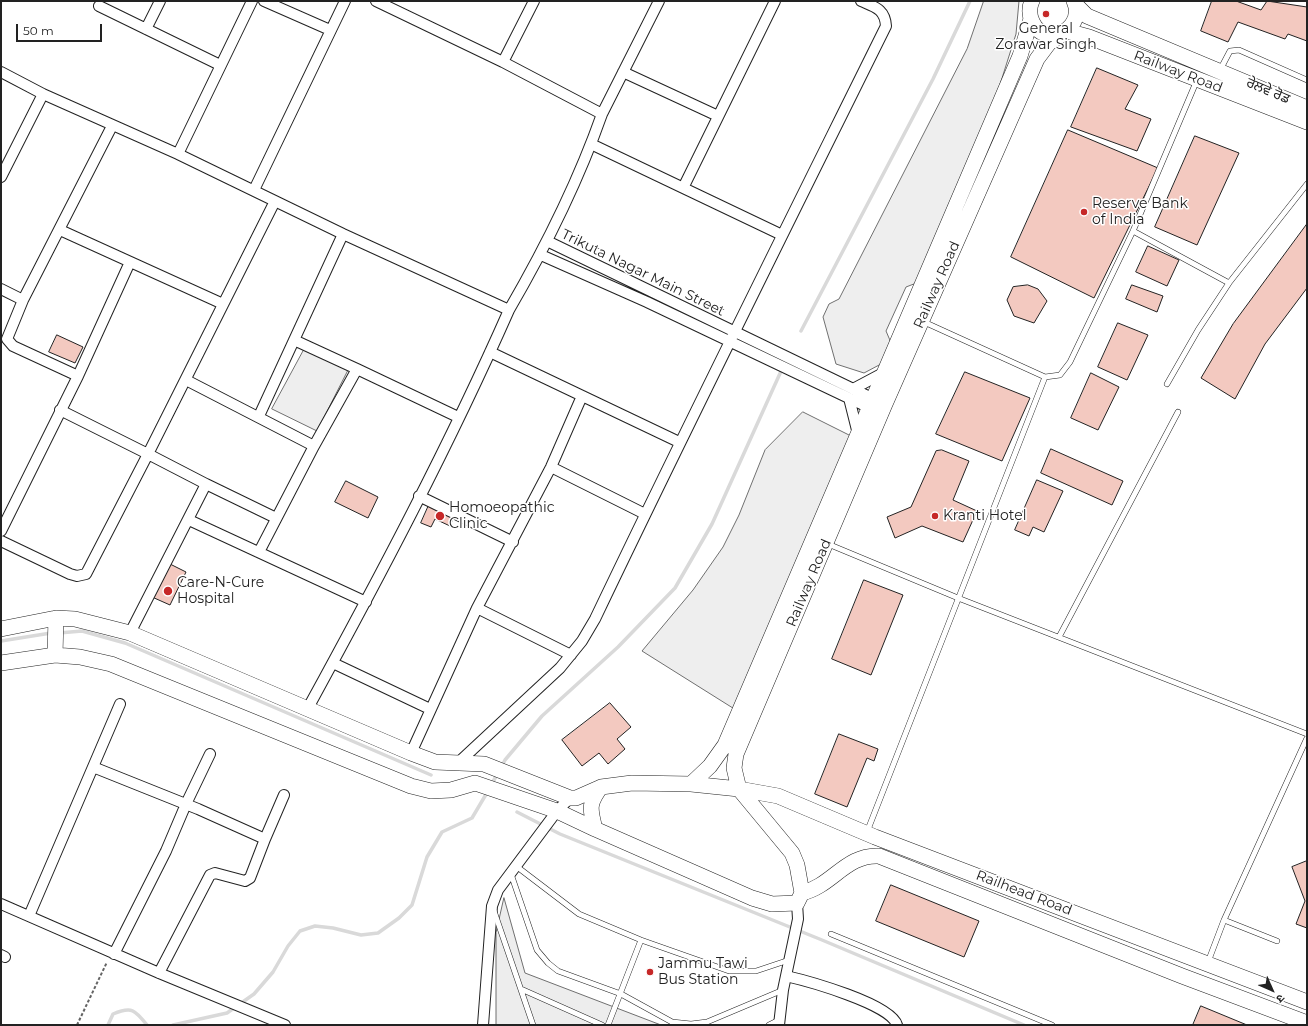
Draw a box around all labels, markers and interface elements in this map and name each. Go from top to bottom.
marker: General Zorawar Singh [1041,9,1051,19]
scale bar [18,16,104,42]
place label: General Zorawar Singh [995,21,1097,54]
text: 50 m [23,23,54,38]
street label: Railway Road [1131,47,1225,97]
street label: ਰੇਲਵੇ ਰੋਡ [1244,74,1292,108]
place label: Reserve Bank of India [1092,196,1188,228]
marker: Reserve Bank of India [1079,207,1089,217]
street label: Trikuta Nagar Main Street [559,226,727,320]
street label: Railway Road [910,239,964,331]
place label: Homoeopathic Clinic [449,500,555,532]
place label: Kranti Hotel [943,508,1027,524]
marker: Homoeopathic Clinic [434,510,446,522]
marker: Kranti Hotel [930,511,940,521]
street label: Railway Road [783,537,835,629]
place label: Care-N-Cure Hospital [177,575,264,608]
marker: Care-N-Cure Hospital [162,585,174,597]
street label: Railhead Road [974,867,1074,919]
place label: Jammu Tawi Bus Station [658,956,748,988]
marker: Jammu Tawi Bus Station [645,967,655,977]
north arrow [1252,970,1292,1010]
text: उ [1273,991,1288,1006]

